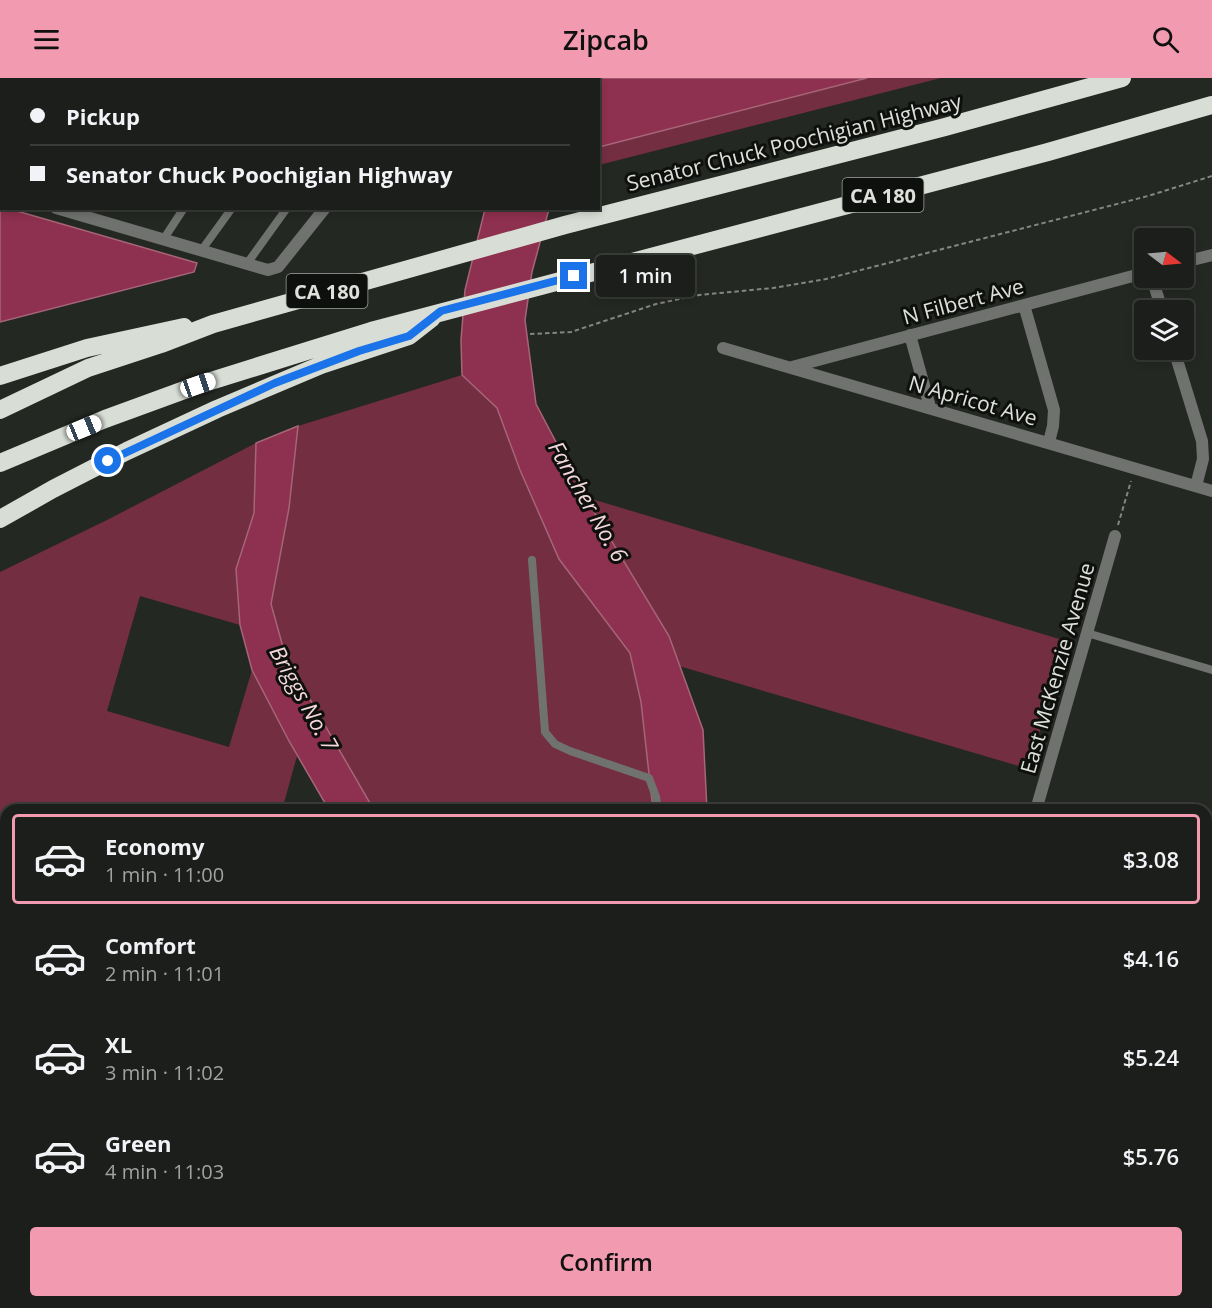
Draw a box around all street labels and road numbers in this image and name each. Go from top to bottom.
street label: Senator Chuck Poochigian Highway [624,87,965,197]
road number: CA 180 [842,178,924,212]
street label: N Filbert Ave [899,271,1027,331]
road number: CA 180 [286,274,368,308]
street label: N Apricot Ave [905,368,1041,432]
street label: East McKenzie Avenue [1013,559,1101,777]

